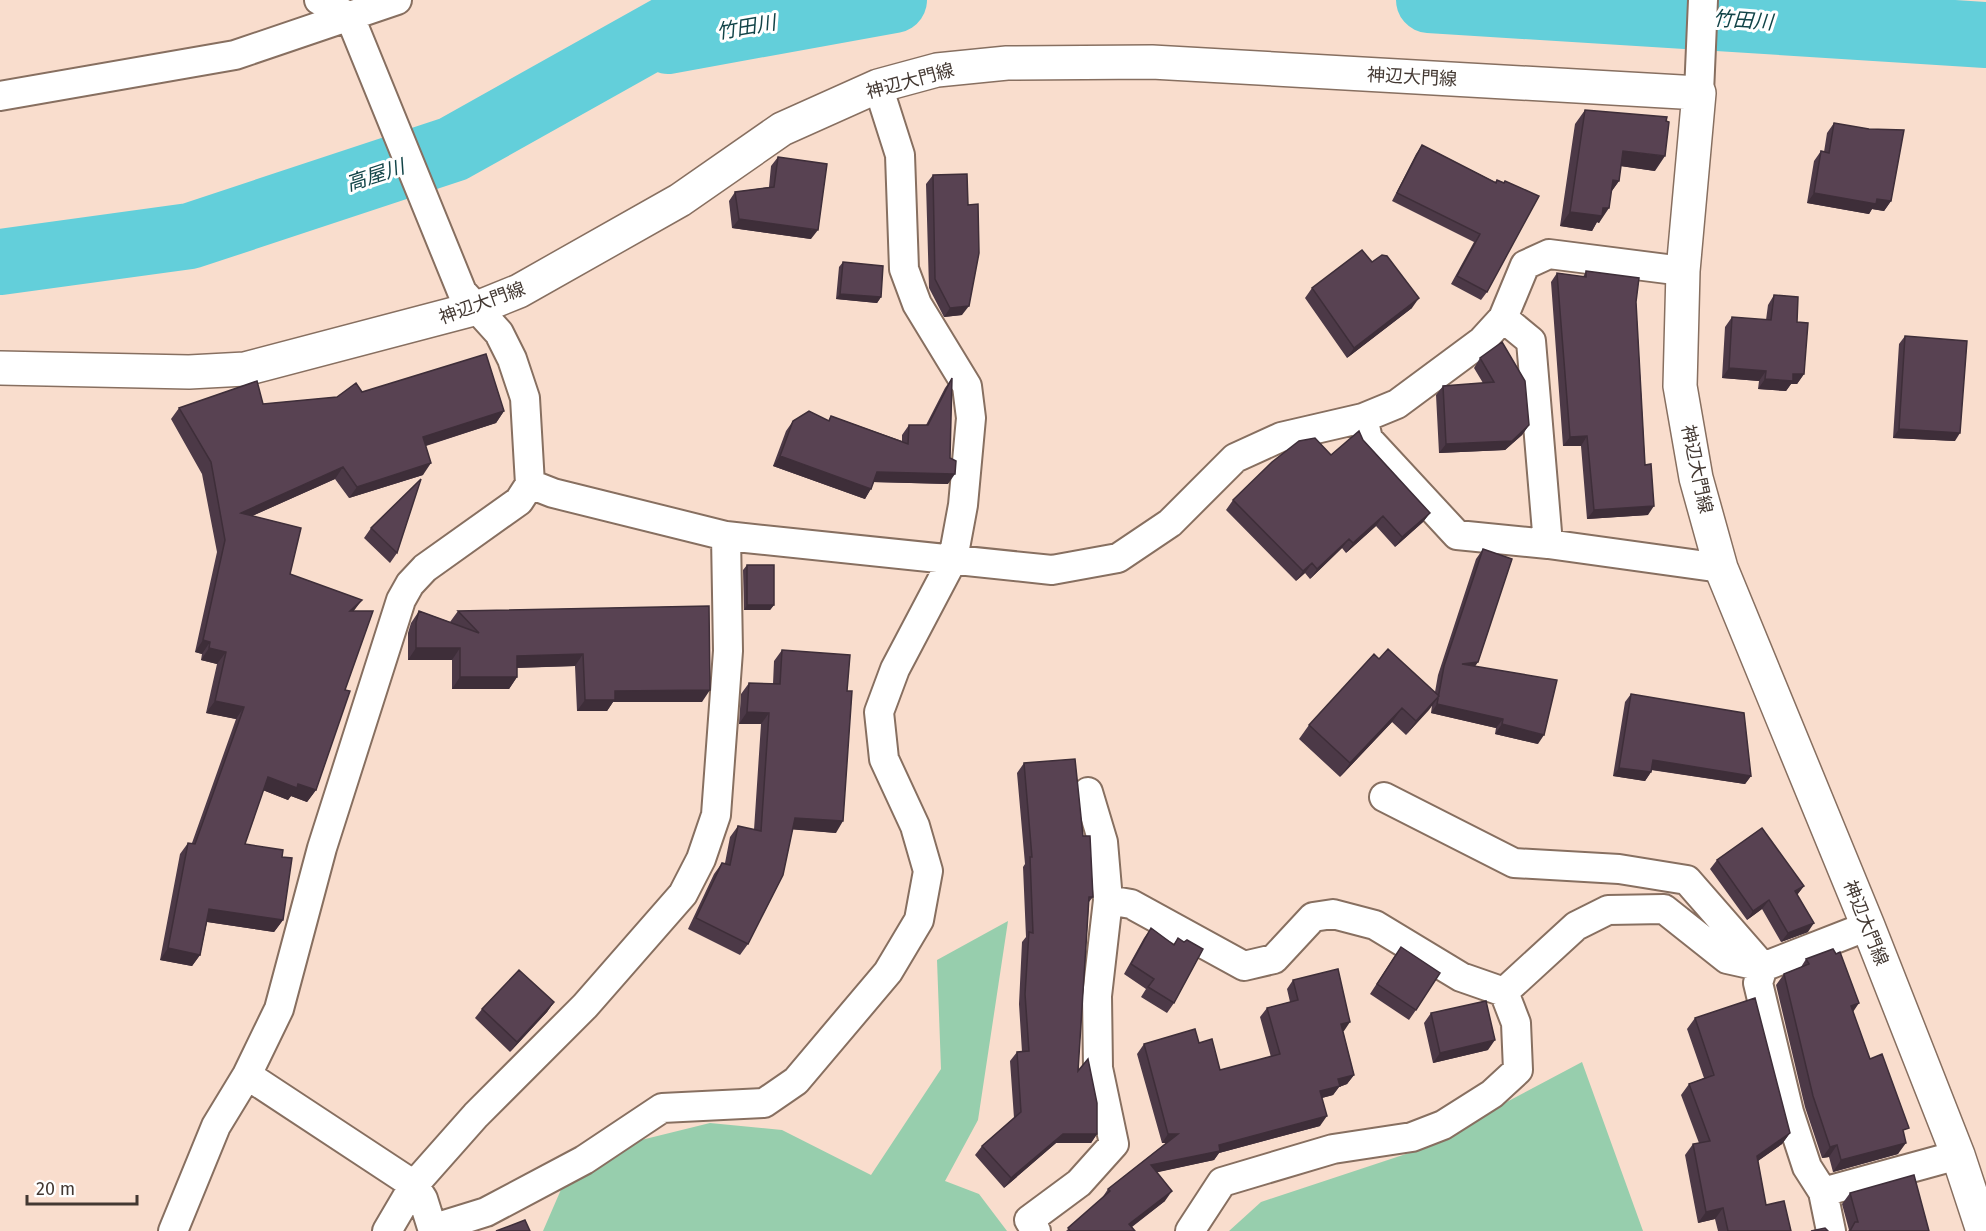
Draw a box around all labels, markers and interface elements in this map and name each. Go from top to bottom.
water label: 竹田川 [1712,6,1776,34]
water label: 竹田川 [714,10,780,44]
street label: 神辺大門線 [864,59,956,103]
street label: 神辺大門線 [1366,64,1458,90]
water label: 高屋川 [343,154,409,196]
street label: 神辺大門線 [436,277,528,329]
street label: 神辺大門線 [1677,423,1717,515]
street label: 神辺大門線 [1839,877,1893,969]
scale bar [27,1168,136,1206]
text: 20 m [36,1178,75,1200]

